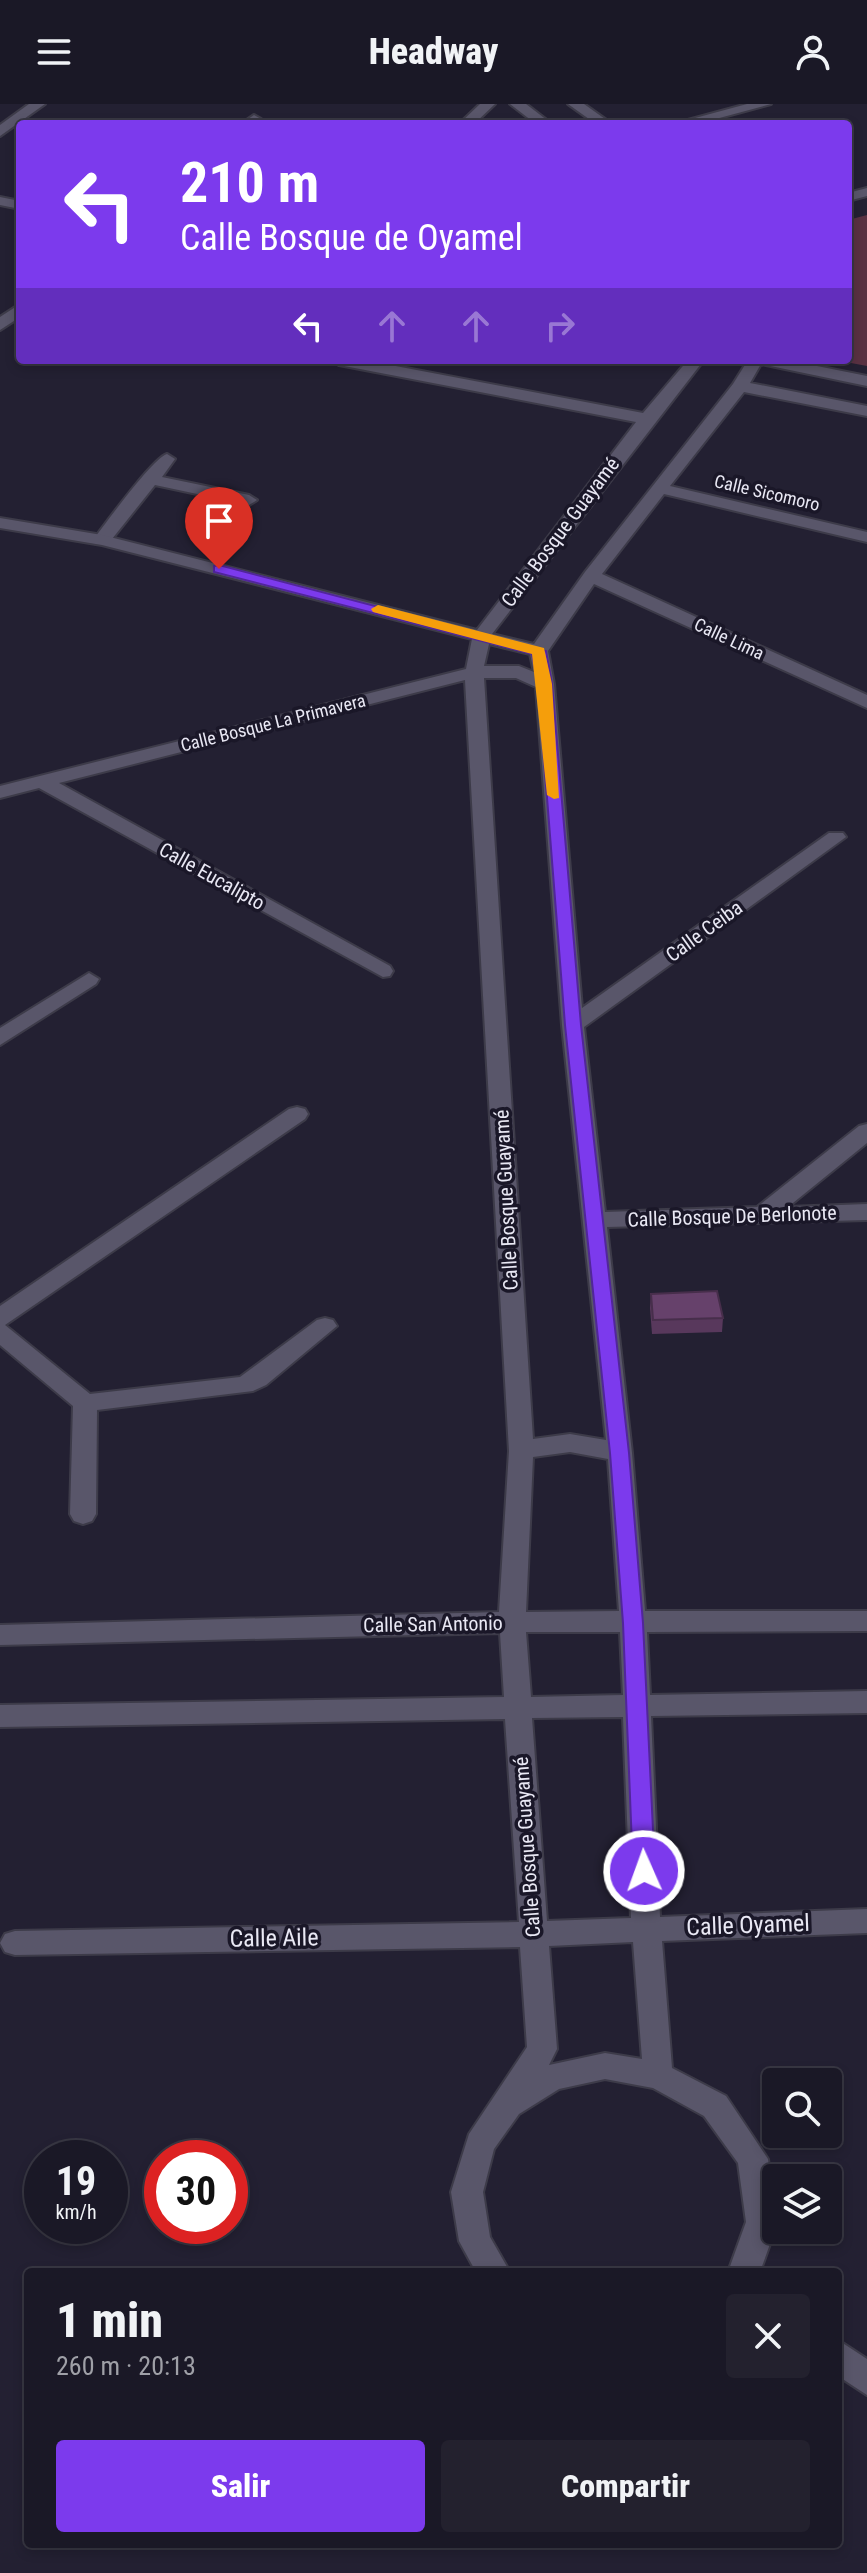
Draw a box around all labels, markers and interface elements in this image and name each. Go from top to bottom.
icon: menu [32,30,76,74]
icon: person [791,30,835,74]
text: Headway [369,31,498,73]
text: 210 m [180,150,319,216]
icon: left [48,152,152,256]
text: Calle Bosque de Oyamel [180,217,523,259]
icon: left [286,304,330,348]
icon: ahead [370,304,414,348]
icon: ahead [454,304,498,348]
icon: right [538,304,582,348]
street label: Calle Bosque Guayamé [496,453,624,611]
street label: Calle Sicomoro [712,470,822,515]
pin [185,487,253,569]
icon: arrive [197,499,241,543]
street label: Calle Lima [691,613,767,664]
street label: Calle Bosque La Primavera [178,689,367,756]
street label: Calle Eucalipto [155,837,269,915]
street label: Calle Ceiba [661,895,747,967]
street label: Calle Bosque Guayamé [489,1109,523,1291]
street label: Calle Bosque De Berlonote [627,1200,837,1232]
street label: Calle San Antonio [363,1611,503,1637]
street label: Calle Bosque Guayamé [509,1756,545,1938]
position arrow [602,1829,686,1913]
street label: Calle Oyamel [686,1909,810,1941]
street label: Calle Aile [229,1923,319,1953]
map controls [762,2068,842,2244]
button: search [762,2068,842,2148]
speed limit sign: 30 [144,2140,248,2244]
text: 19 [56,2158,96,2205]
button: layers [762,2164,842,2244]
text: km/h [55,2200,97,2224]
text: 1 min [56,2292,163,2349]
button: close [726,2294,810,2378]
text: 260 m · 20:13 [56,2351,196,2381]
button: Salir [56,2440,425,2532]
button: Compartir [441,2440,810,2532]

